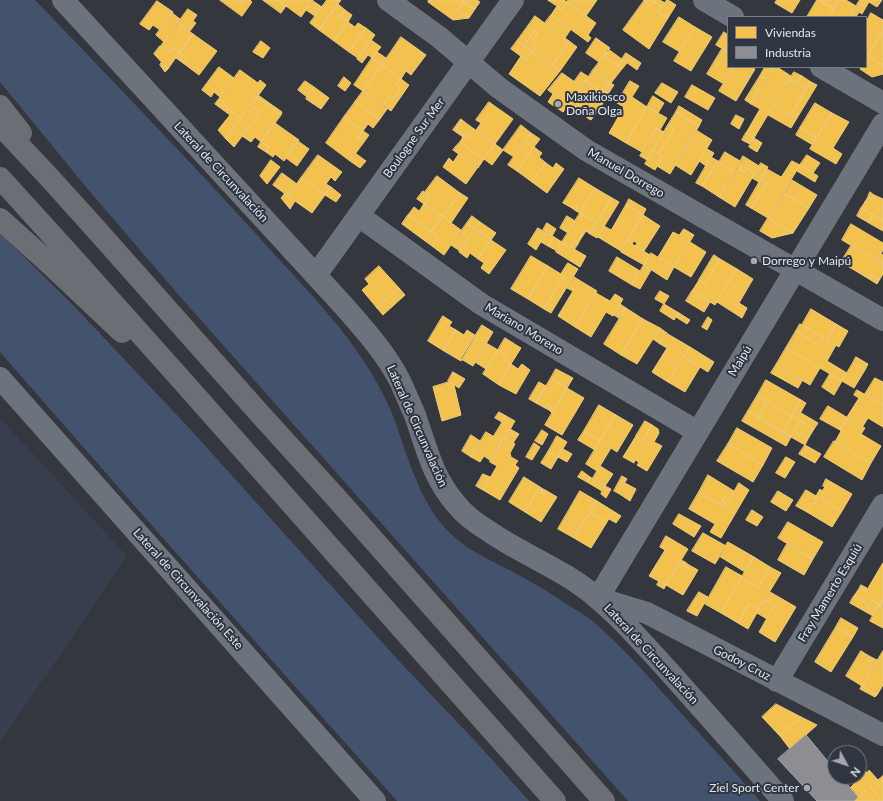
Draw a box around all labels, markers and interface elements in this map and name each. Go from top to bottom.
legend [727,16,867,68]
text: Viviendas [765,25,816,40]
text: Industria [765,45,811,60]
place label: Maxikiosco Doña Olga [566,90,625,118]
street label: Boulogne Sur Mer [380,95,448,181]
marker: Maxikiosco Doña Olga [553,99,563,109]
street label: Lateral de Circunvalación [171,119,271,225]
street label: Manuel Dorrego [585,145,667,201]
place label: Dorrego y Maipú [762,254,851,268]
marker: Dorrego y Maipú [749,256,759,266]
street label: Mariano Moreno [482,300,566,358]
street label: Maipú [725,343,755,379]
street label: Lateral de Circunvalación [384,363,450,489]
street label: Lateral de Circunvalación Este [130,526,246,652]
street label: Fray Mamerto Esquiú [795,541,865,645]
street label: Lateral de Circunvalación [601,601,701,707]
street label: Godoy Cruz [711,642,773,684]
north arrow [827,745,867,785]
text: N [848,765,864,780]
place label: Ziel Sport Center [709,781,799,795]
marker: Ziel Sport Center [802,783,812,793]

